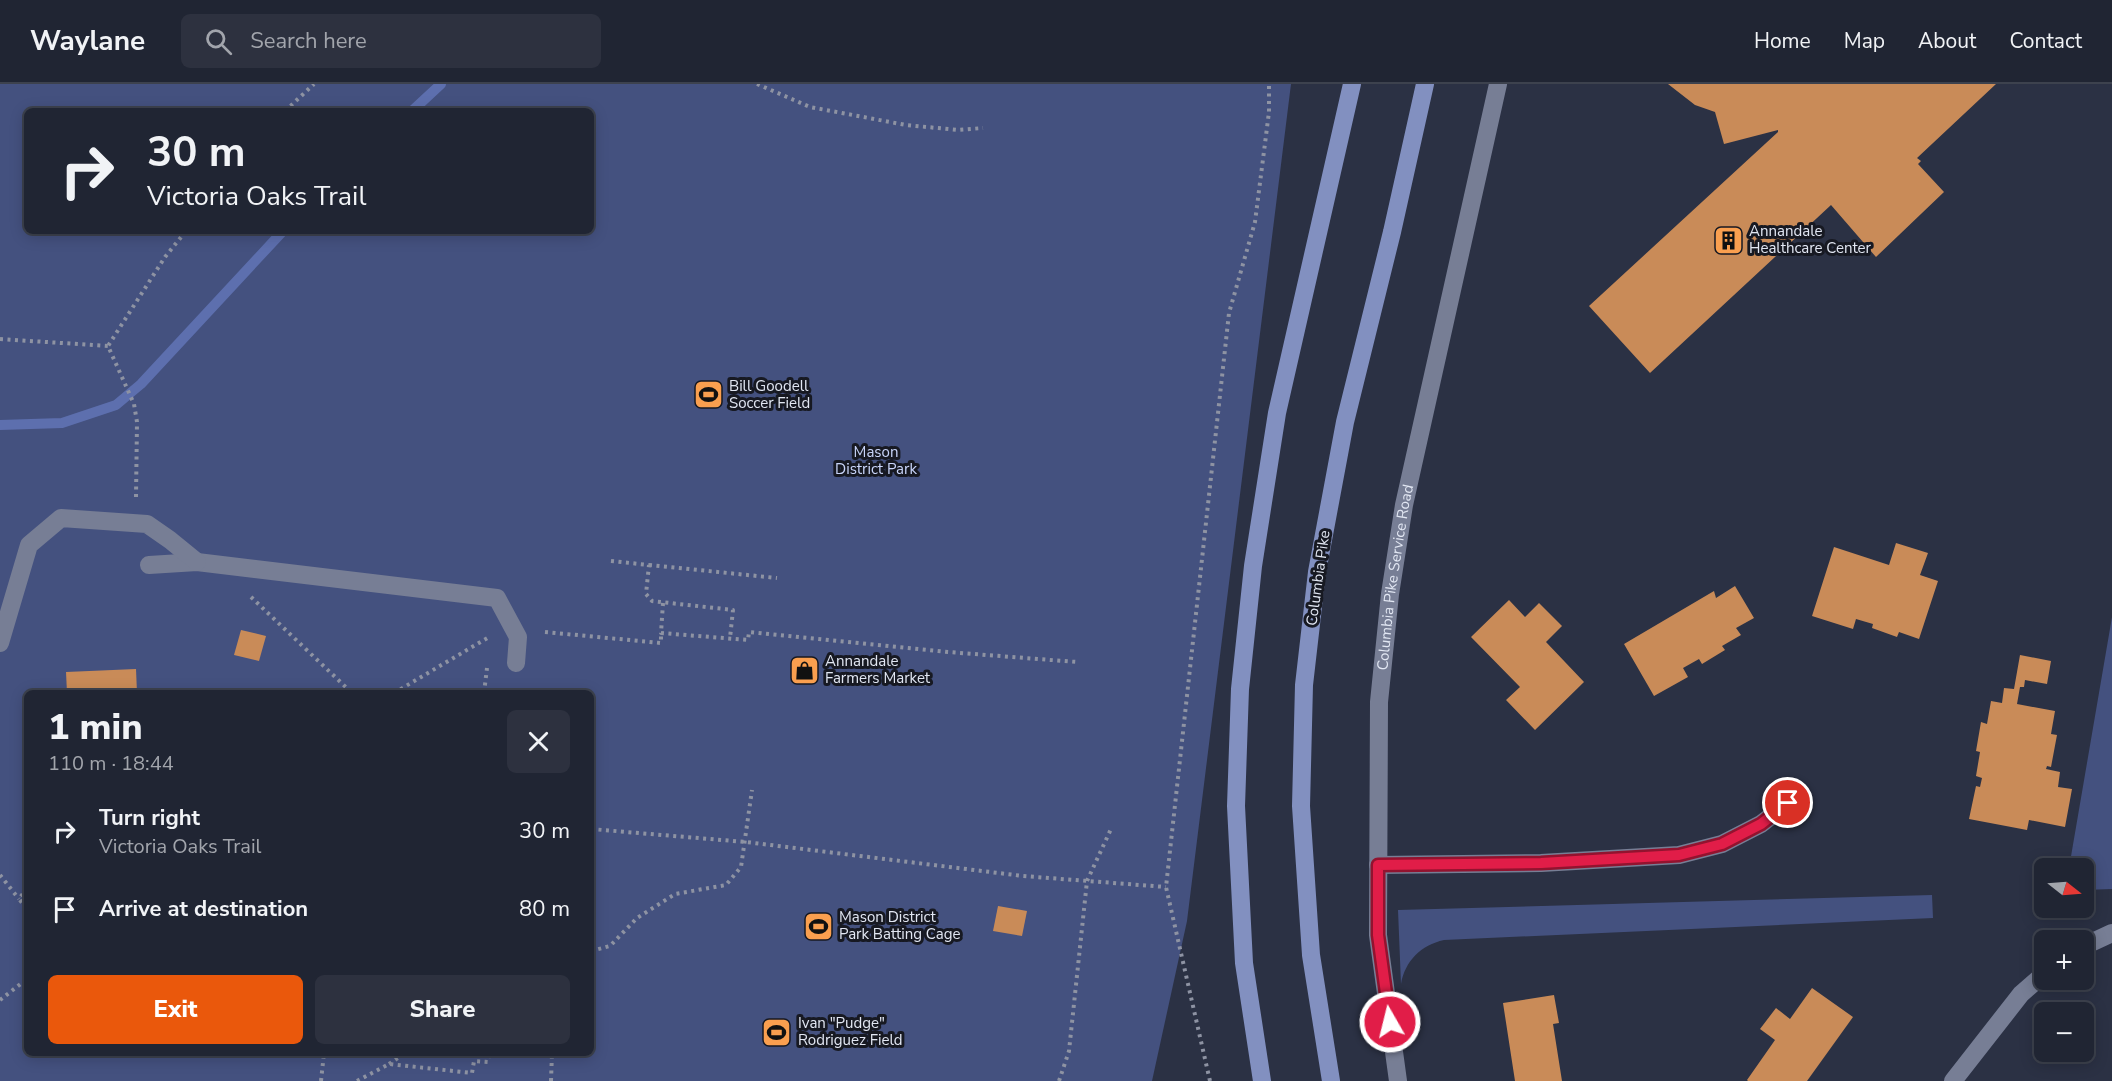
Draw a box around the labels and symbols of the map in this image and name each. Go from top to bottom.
place label: Annandale Healthcare Center [1749,221,1872,258]
building icon: Annandale Healthcare Center [1712,224,1744,256]
place label: Bill Goodell Soccer Field [729,376,810,413]
sports icon: Bill Goodell Soccer Field [692,379,724,411]
park label: Mason District Park [835,442,917,479]
street label: Columbia Pike Service Road [1372,483,1418,671]
street label: Columbia Pike [1301,529,1335,627]
place label: Annandale Farmers Market [825,651,931,688]
shop icon: Annandale Farmers Market [788,654,820,686]
pin [1762,777,1813,828]
north arrow [2034,858,2094,918]
place label: Mason District Park Batting Cage [839,907,960,944]
sports icon: Mason District Park Batting Cage [802,910,834,942]
position arrow [1358,990,1422,1054]
place label: Ivan "Pudge" Rodriguez Field [798,1013,903,1050]
sports icon: Ivan "Pudge" Rodriguez Field [761,1016,793,1048]

